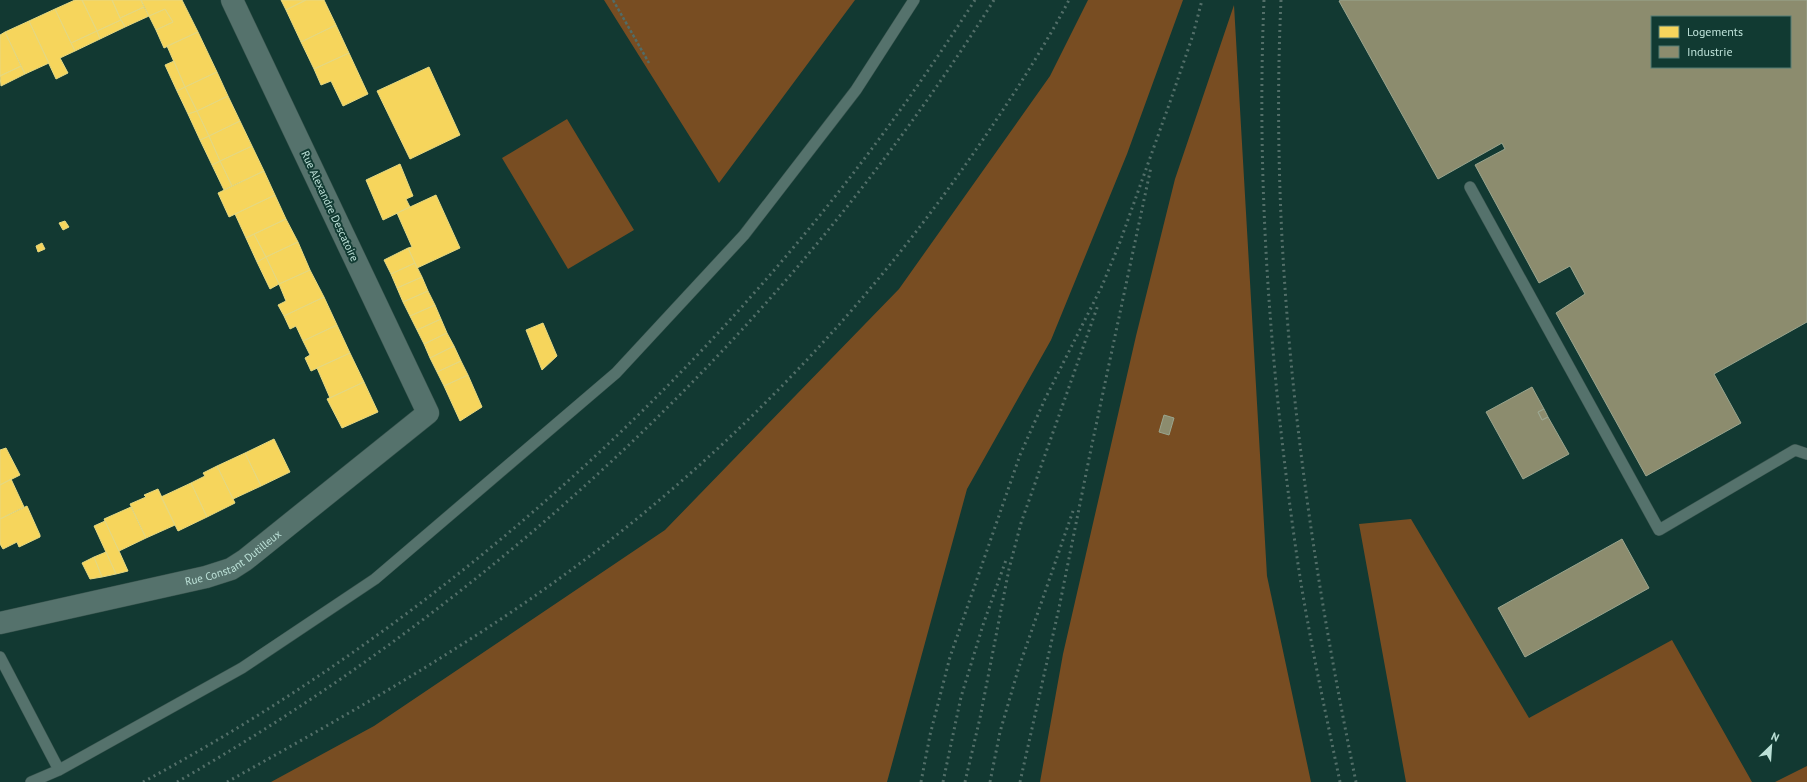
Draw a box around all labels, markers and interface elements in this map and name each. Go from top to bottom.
legend [1651,16,1791,68]
text: Logements [1687,24,1743,39]
text: Industrie [1687,44,1733,59]
street label: Rue Alexandre Descatoire [298,148,362,264]
street label: Rue Constant Dutilleux [184,527,284,589]
north arrow [1751,726,1791,766]
text: N [1769,729,1781,745]

